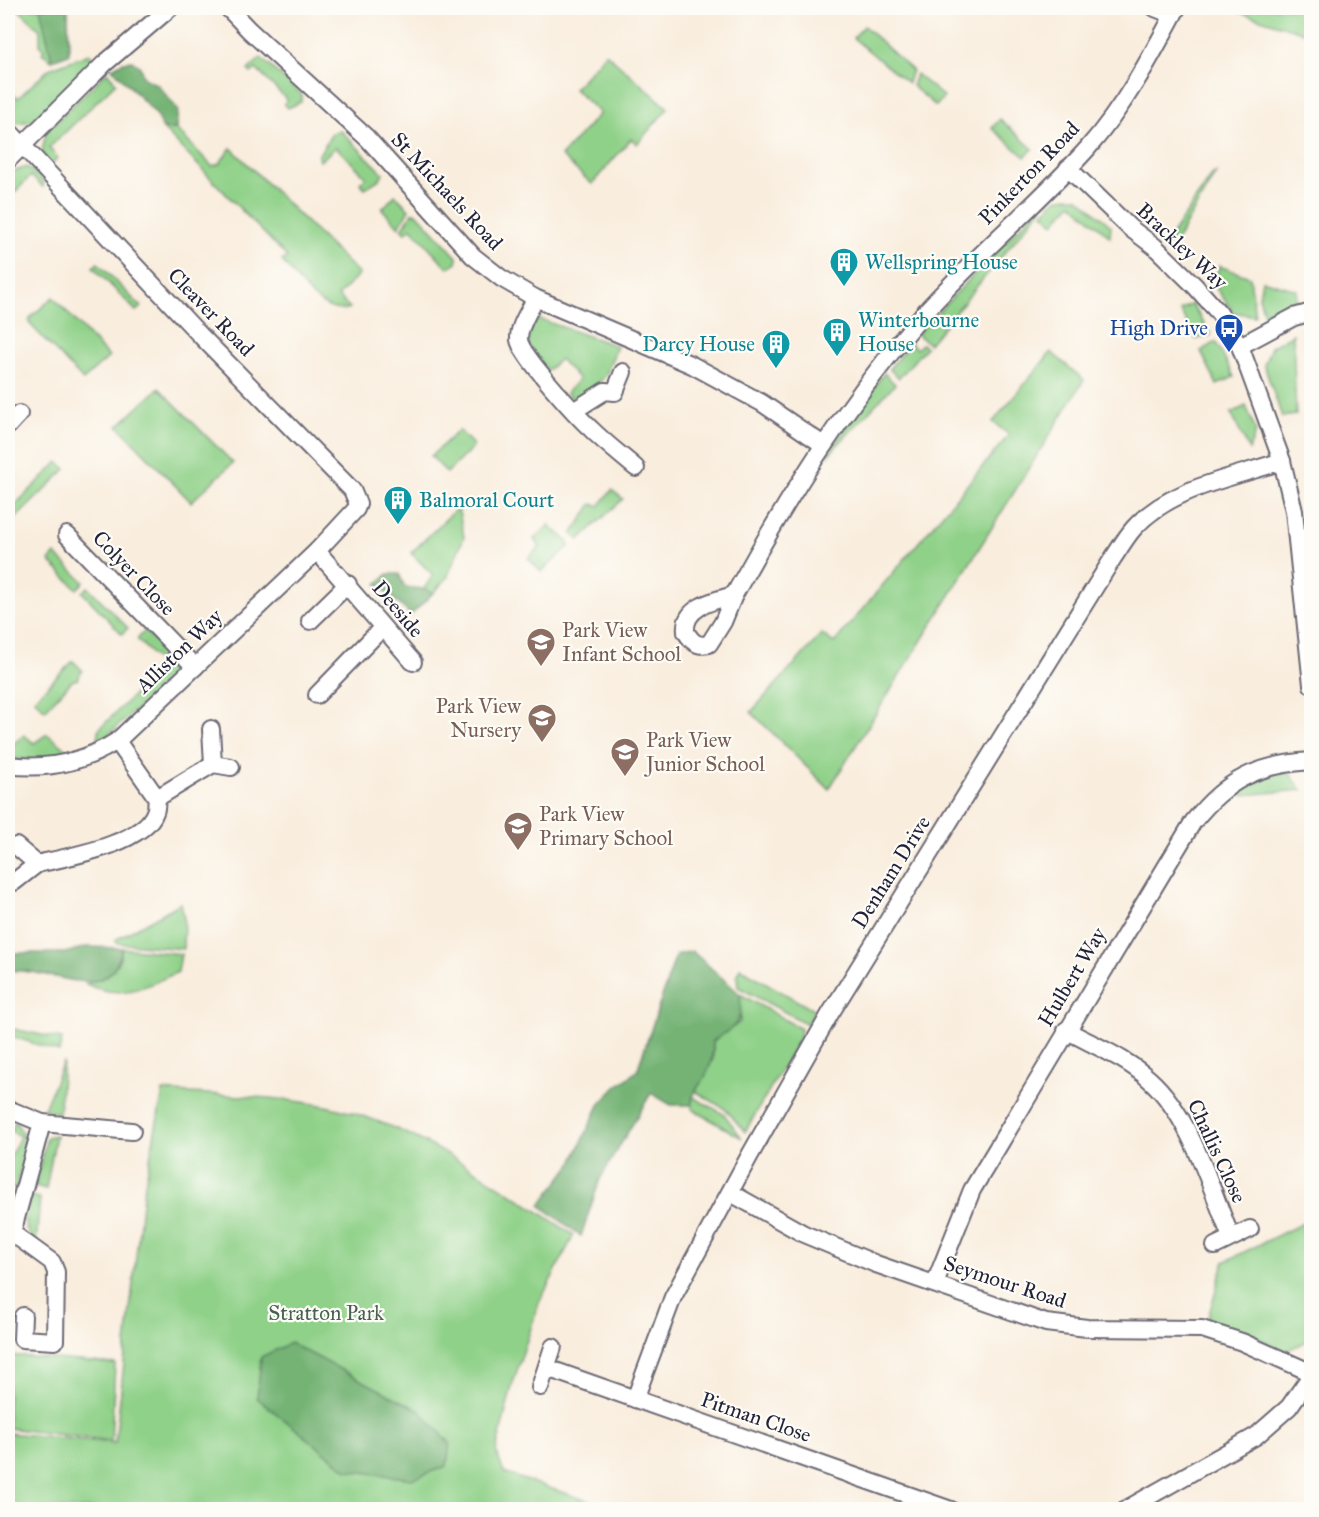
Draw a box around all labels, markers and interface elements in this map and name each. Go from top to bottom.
street label: Pinkerton Road [973,115,1085,230]
street label: St Michaels Road [386,126,509,256]
street label: Brackley Way [1131,197,1234,296]
building icon: Wellspring House [828,246,860,288]
place label: Wellspring House [865,249,1018,275]
street label: Cleaver Road [162,262,260,362]
place label: Winterbourne House [858,307,979,357]
bus stop icon: High Drive [1213,312,1245,354]
place label: High Drive [1110,315,1208,341]
building icon: Winterbourne House [821,316,853,358]
building icon: Darcy House [760,328,792,370]
place label: Darcy House [642,331,755,357]
building icon: Balmoral Court [382,484,414,526]
place label: Balmoral Court [419,487,555,513]
street label: Colyer Close [87,525,181,621]
street label: Deeside [367,575,430,643]
street label: Alliston Way [130,603,229,699]
place label: Park View Infant School [562,617,681,667]
school or university icon: Park View Infant School [525,626,557,668]
place label: Park View Nursery [436,693,522,743]
school or university icon: Park View Nursery [526,702,558,744]
place label: Park View Junior School [644,727,765,777]
school or university icon: Park View Junior School [609,736,641,778]
place label: Park View Primary School [539,801,673,851]
school or university icon: Park View Primary School [502,810,534,852]
street label: Denham Drive [846,811,936,933]
street label: Hulbert Way [1032,922,1112,1031]
street label: Challis Close [1182,1095,1252,1207]
street label: Seymour Road [940,1250,1070,1314]
park label: Stratton Park [268,1300,384,1326]
street label: Pitman Close [698,1386,815,1448]

